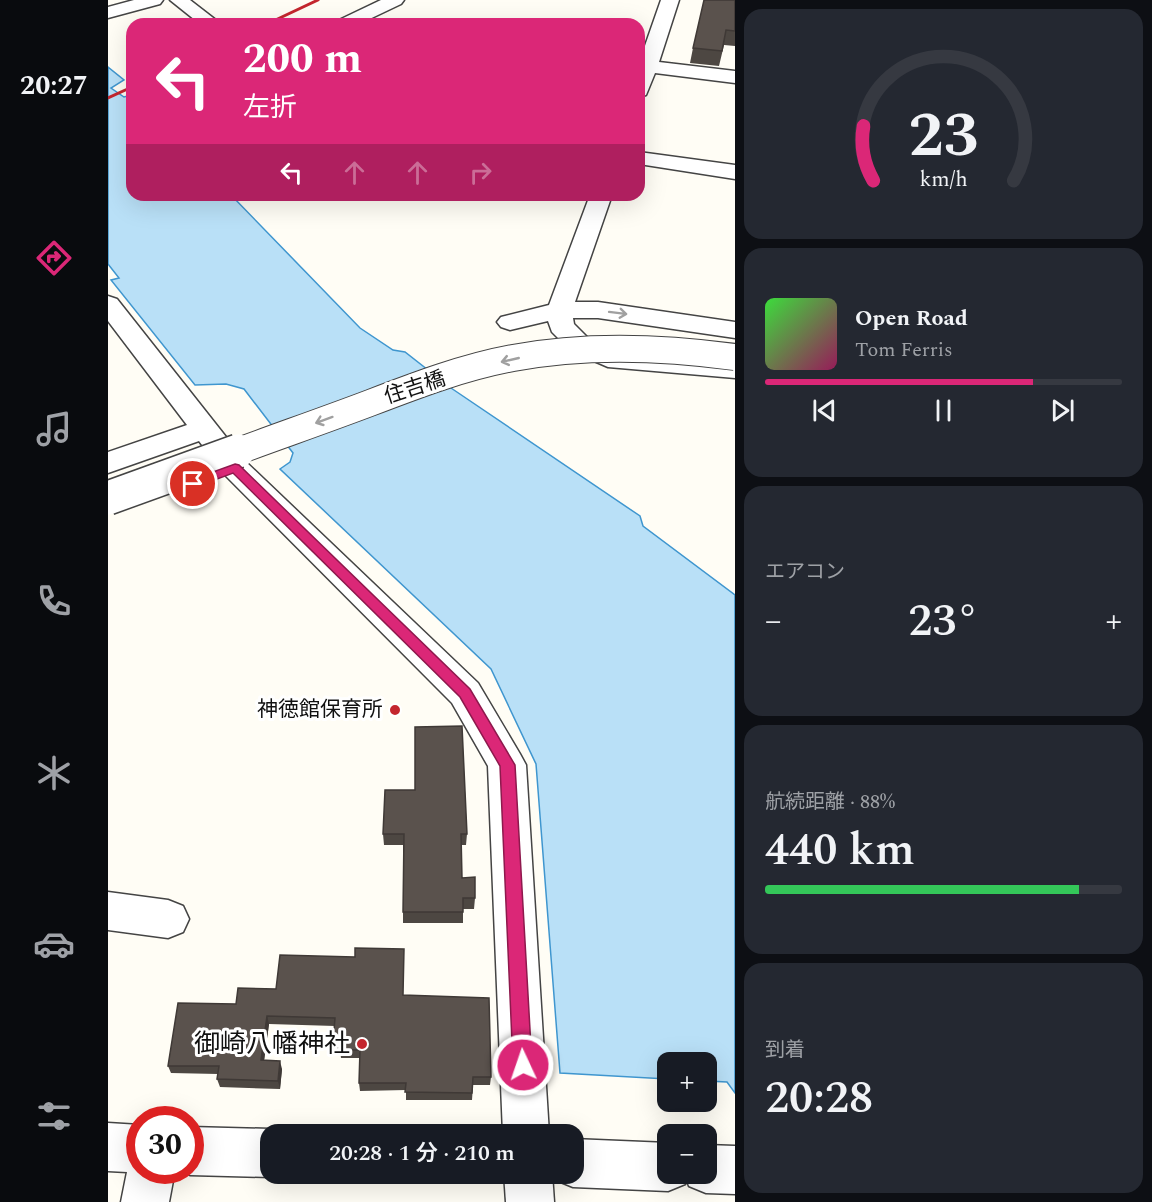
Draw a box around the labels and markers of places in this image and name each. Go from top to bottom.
pin [167,458,218,509]
place label: 神徳館保育所 [257,694,383,726]
marker: 神徳館保育所 [388,703,402,717]
place label: 御崎八幡神社 [194,1024,350,1064]
marker: 御崎八幡神社 [355,1037,369,1051]

